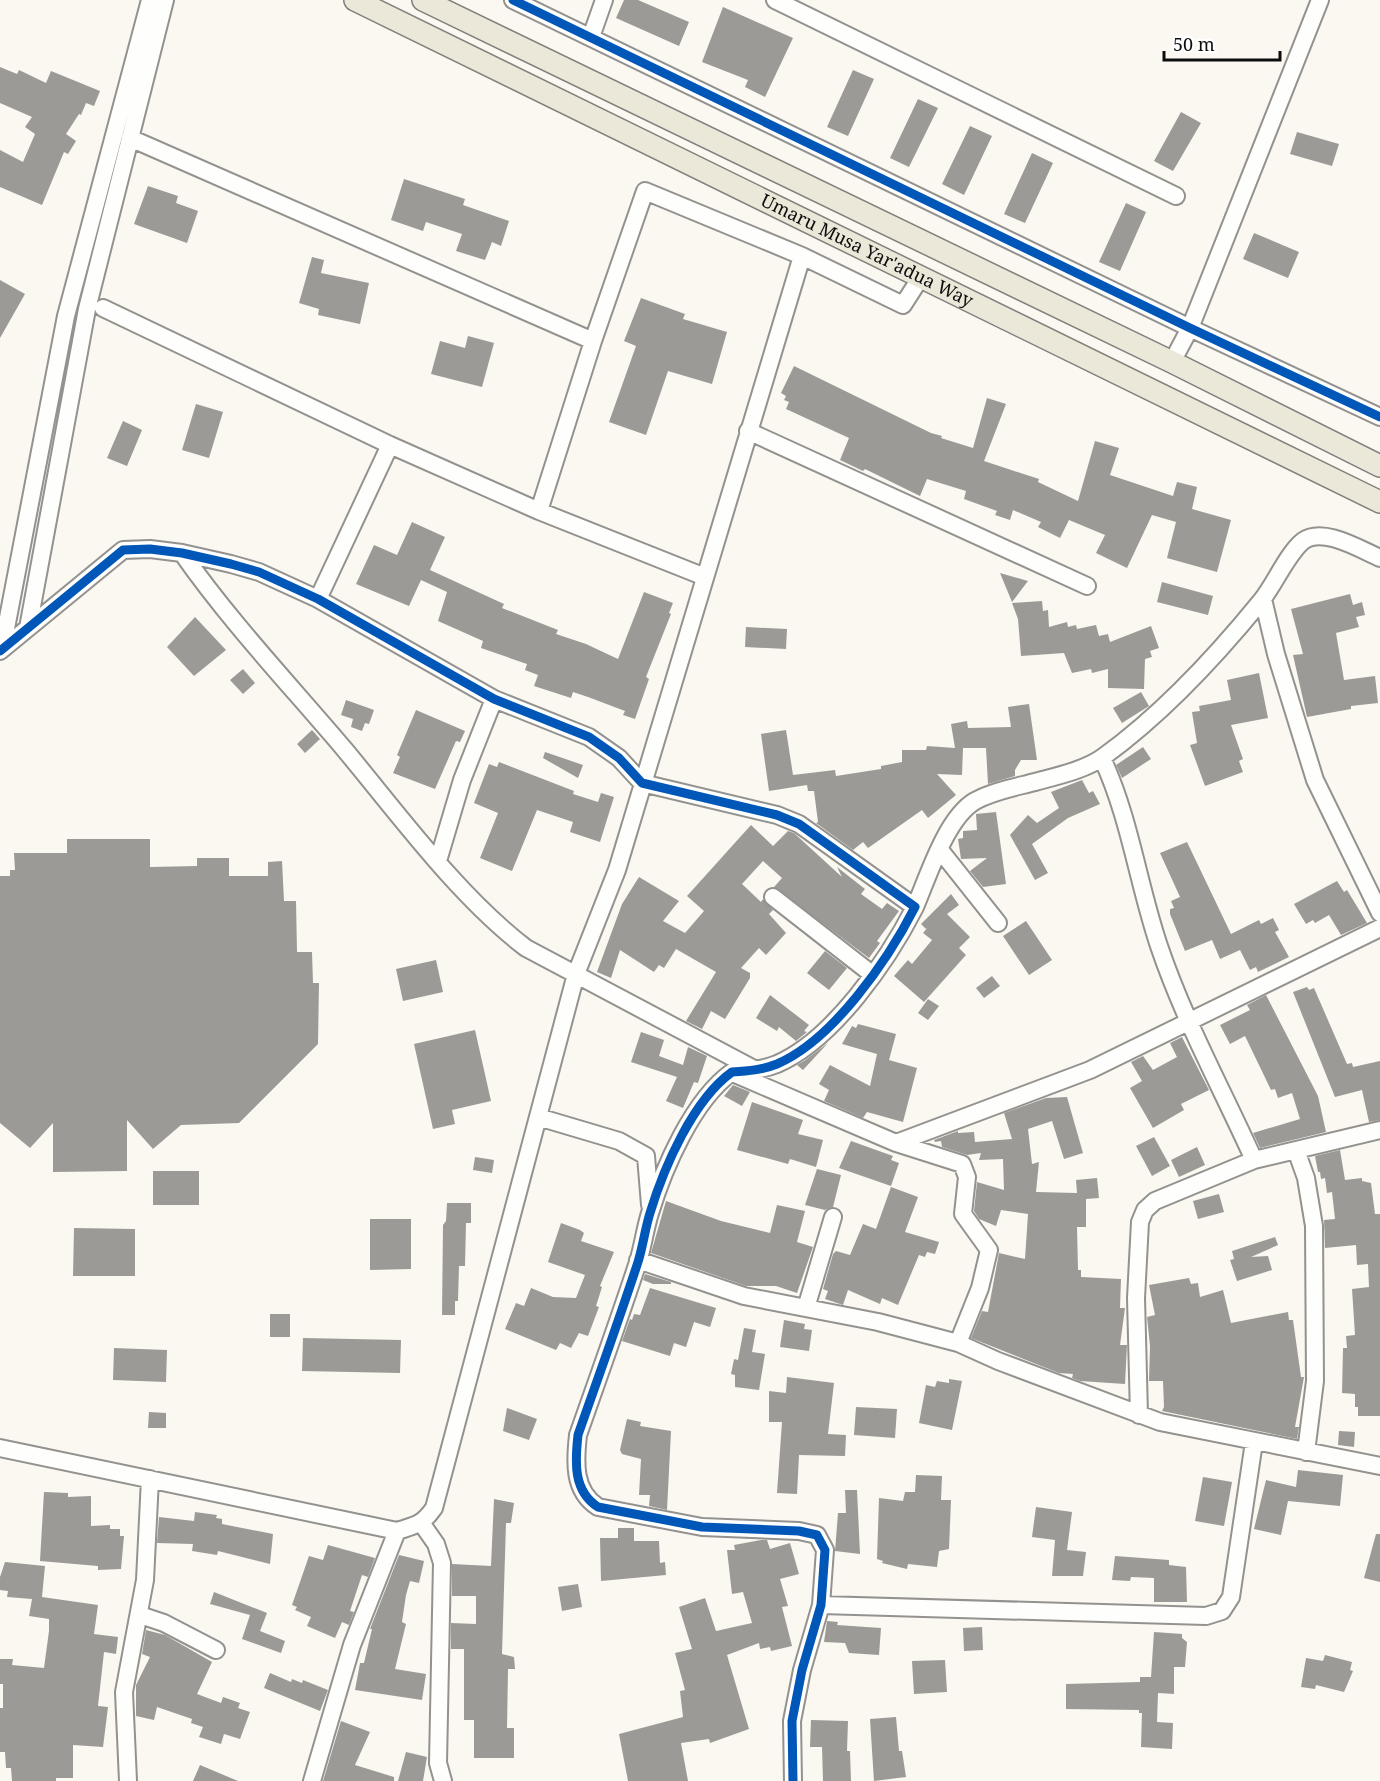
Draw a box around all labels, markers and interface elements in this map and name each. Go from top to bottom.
scale bar [1164,24,1280,62]
text: 50 m [1173,32,1215,56]
street label: Umaru Musa Yar'adua Way [757,188,978,312]

